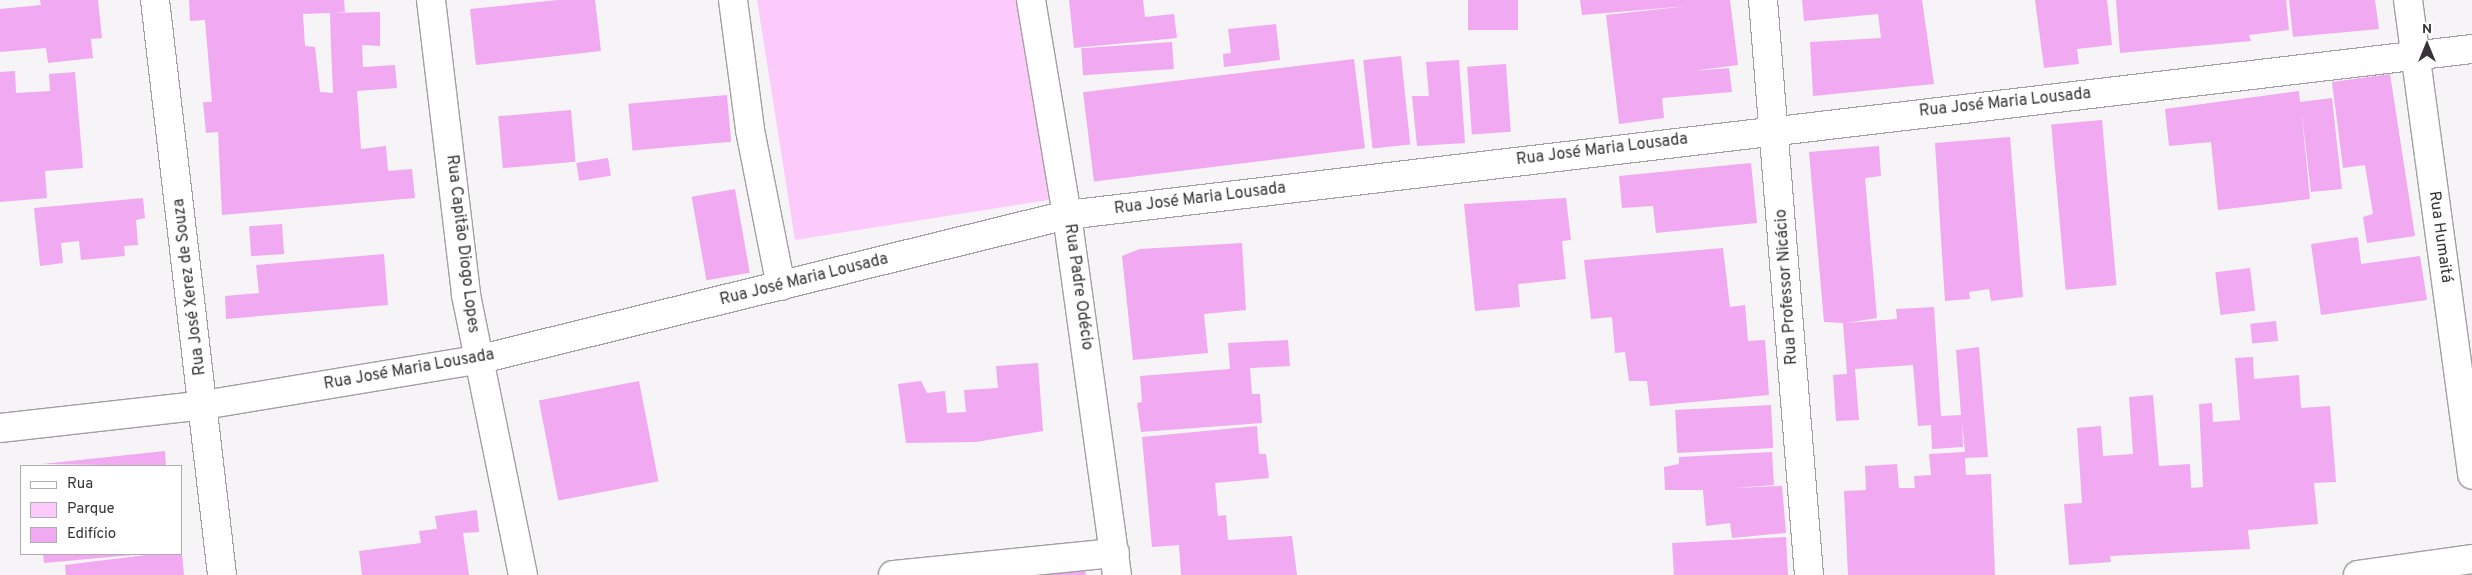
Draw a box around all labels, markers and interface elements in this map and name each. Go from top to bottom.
north arrow [2402,20,2452,70]
text: N [2422,21,2432,38]
street label: Rua José Maria Lousada [1918,84,2092,122]
street label: Rua José Maria Lousada [1515,130,1689,170]
street label: Rua Capitão Diogo Lopes [442,154,482,334]
street label: Rua José Maria Lousada [1113,179,1287,219]
street label: Rua Humaitá [2424,190,2456,284]
street label: Rua José Xerez de Souza [170,197,210,377]
street label: Rua Professor Nicácio [1772,208,1802,366]
street label: Rua Padre Odécio [1060,223,1096,351]
street label: Rua José Maria Lousada [718,250,890,310]
street label: Rua José Maria Lousada [322,346,496,394]
legend [20,465,182,555]
text: Rua [67,475,93,494]
text: Parque [67,500,115,519]
text: Edifício [67,525,116,544]

